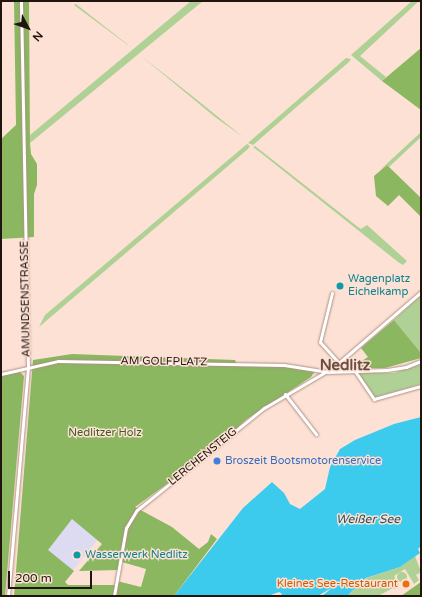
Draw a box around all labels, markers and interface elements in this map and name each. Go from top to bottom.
north arrow [8,8,48,48]
text: N [30,29,45,44]
street label: AMUNDSENSTRASSE [18,241,34,357]
place label: Wagenplatz Eichelkamp [348,273,410,299]
marker: Wagenplatz Eichelkamp [335,281,345,291]
street label: AM GOLFPLATZ [121,355,207,369]
district label: Nedlitz [320,357,370,375]
street label: LERCHENSTEIG [166,425,240,489]
park label: Nedlitzer Holz [68,426,142,440]
place label: Broszeit Bootsmotorenservice [225,454,381,468]
marker: Broszeit Bootsmotorenservice [212,456,222,466]
water label: Weißer See [336,513,400,527]
place label: Wasserwerk Nedlitz [85,548,188,562]
marker: Wasserwerk Nedlitz [72,550,82,560]
scale bar [10,563,94,589]
text: 200 m [15,571,52,585]
place label: Kleines See-Restaurant [277,577,398,591]
marker: Kleines See-Restaurant [401,579,411,589]

